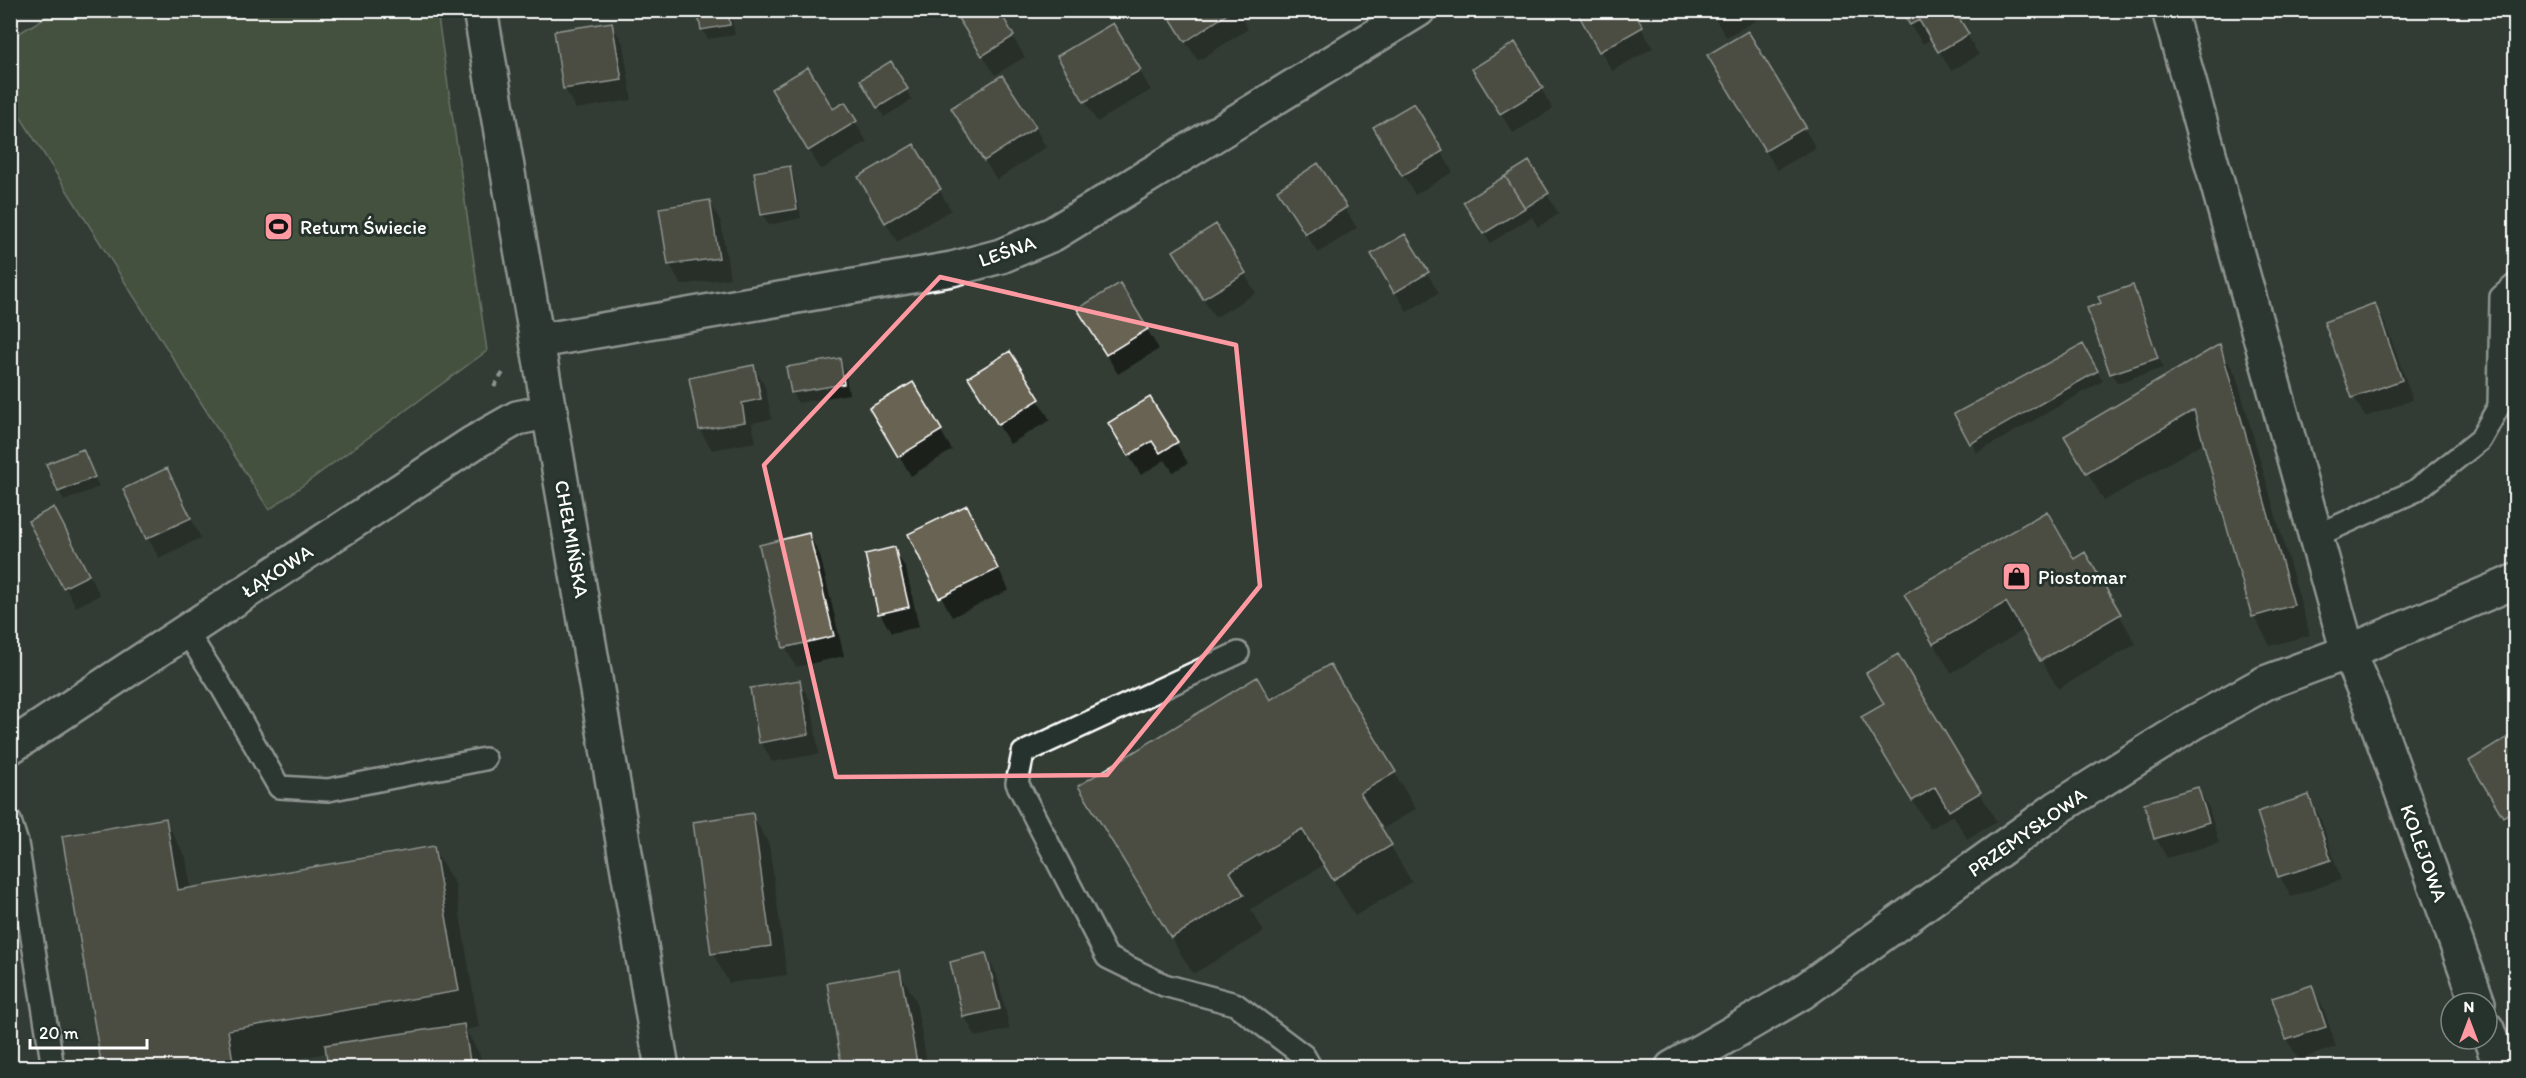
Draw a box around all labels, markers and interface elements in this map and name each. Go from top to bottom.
sports icon: Return Świecie [263,211,295,243]
place label: Return Świecie [300,215,427,239]
street label: LEŚNA [975,230,1039,272]
street label: CHEŁMIŃSKA [550,478,594,600]
street label: ŁĄKOWA [237,539,317,603]
shop icon: Piostomar [2001,561,2033,593]
place label: Piostomar [2038,565,2127,589]
street label: PRZEMYSŁOWA [1963,782,2091,882]
street label: KOLEJOWA [2395,801,2453,905]
north arrow [2439,991,2499,1051]
text: N [2464,997,2474,1016]
scale bar [30,1012,147,1050]
text: 20 m [39,1022,79,1044]

